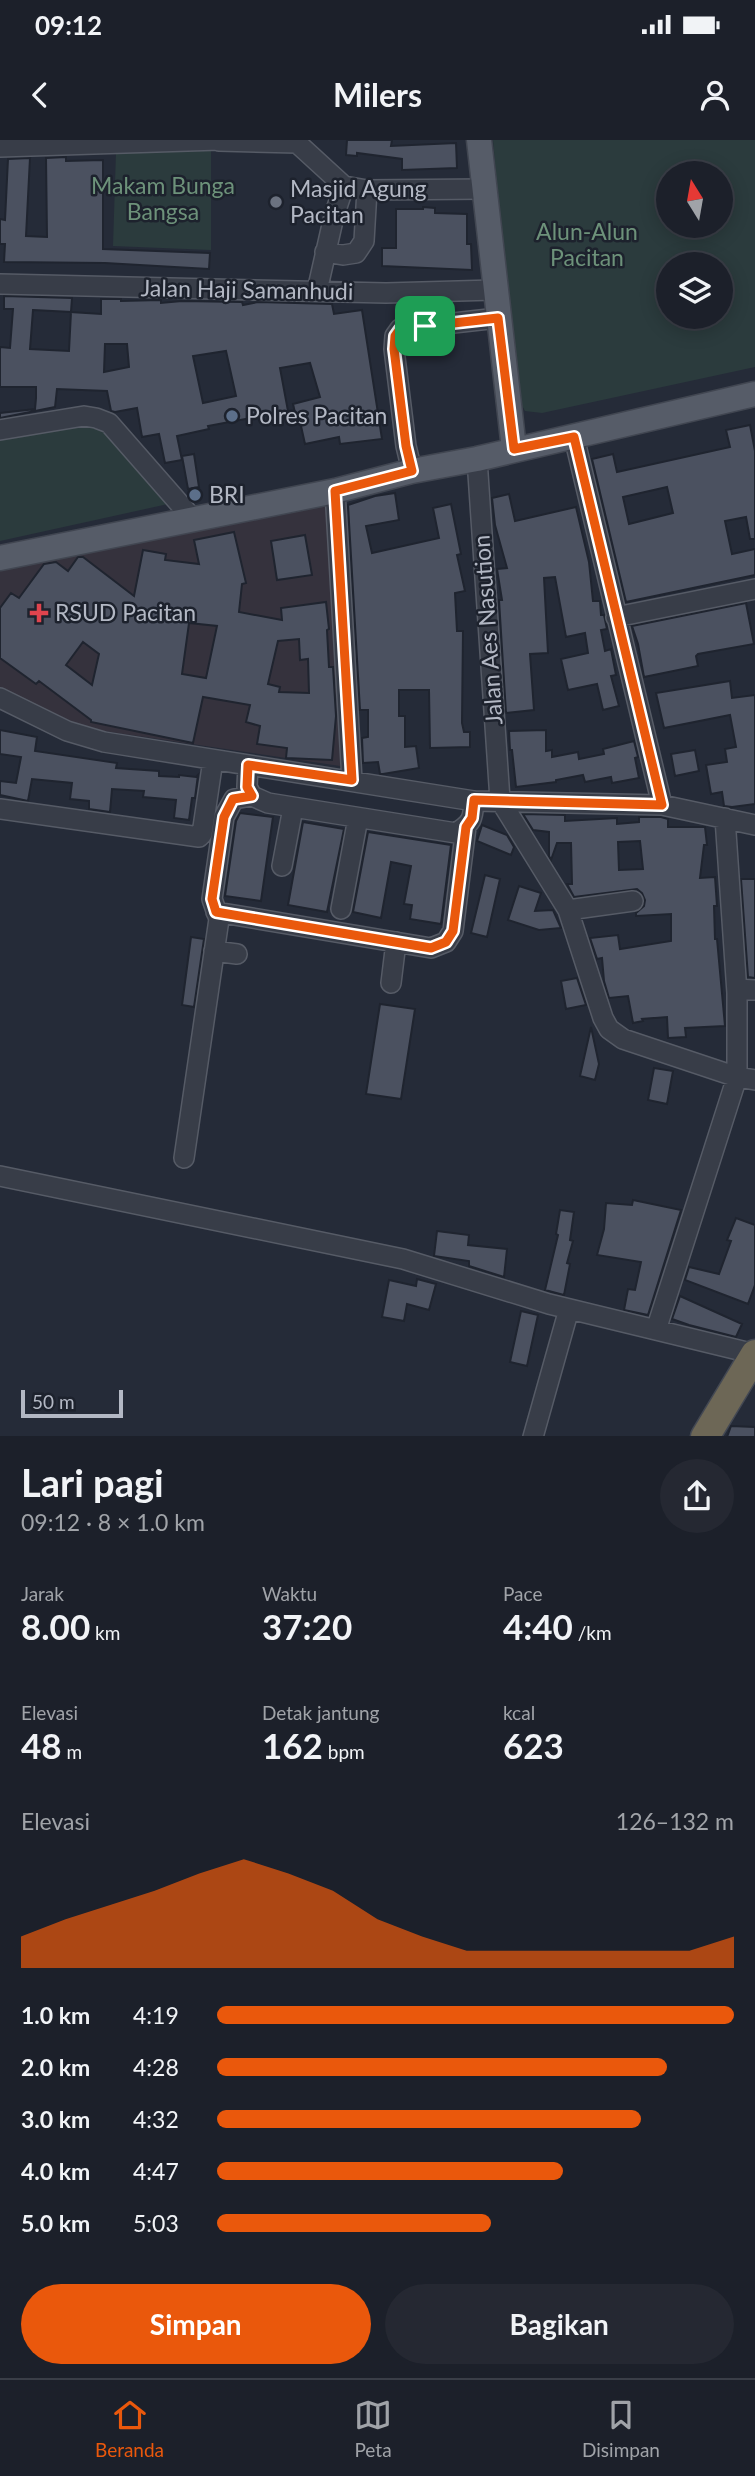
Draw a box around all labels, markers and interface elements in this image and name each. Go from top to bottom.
text: 09:12 [35,9,102,41]
text: Milers [333,75,422,114]
icon: back [21,76,59,114]
icon: person [696,76,734,114]
north arrow [656,161,733,238]
map controls [656,161,733,329]
park label: Makam Bunga Bangsa [91,171,235,225]
place label: Masjid Agung Pacitan [290,174,427,228]
marker: Masjid Agung Pacitan [268,194,284,210]
park label: Alun-Alun Pacitan [536,217,638,271]
button: layers [656,252,733,329]
street label: Jalan Haji Samanhudi [140,273,354,305]
pin [395,296,455,356]
icon: arrive [406,307,444,345]
place label: Polres Pacitan [246,401,387,429]
marker: Polres Pacitan [224,408,240,424]
place label: BRI [209,480,245,508]
marker: BRI [187,487,203,503]
street label: Jalan Aes Nasution [466,534,508,726]
place label: RSUD Pacitan [55,598,196,626]
marker: RSUD Pacitan [29,603,49,623]
scale bar [21,1388,122,1419]
text: 50 m [32,1390,75,1413]
text: Lari pagi [21,1459,164,1505]
button: share [660,1459,734,1533]
text: 09:12 · 8 × 1.0 km [21,1508,205,1536]
text: Jarak [21,1582,64,1605]
text: Waktu [262,1582,317,1605]
text: Pace [503,1582,542,1605]
text: 8.00 [21,1605,90,1647]
text: 37:20 [262,1605,352,1647]
text: 4:40 [503,1605,573,1647]
text: km [90,1621,120,1644]
text: /km [573,1621,612,1644]
text: Elevasi [21,1701,78,1724]
text: Detak jantung [262,1701,379,1724]
text: kcal [503,1701,535,1724]
text: 48 [21,1724,62,1766]
text: 162 [262,1724,323,1766]
text: 623 [503,1724,564,1766]
text: m [62,1740,82,1763]
text: bpm [323,1740,365,1763]
text: Elevasi [21,1807,90,1835]
text: 126–132 m [616,1807,734,1835]
text: 1.0 km [21,2001,90,2029]
text: 4:19 [133,2001,179,2029]
text: 2.0 km [21,2053,90,2081]
text: 4:28 [133,2053,179,2081]
text: 3.0 km [21,2105,90,2133]
text: 4:32 [133,2105,179,2133]
text: 4.0 km [21,2157,90,2185]
text: 4:47 [133,2157,179,2185]
text: 5.0 km [21,2209,90,2237]
text: 5:03 [133,2209,179,2237]
button: Simpan [21,2284,371,2364]
button: Bagikan [385,2284,734,2364]
tab: Beranda [95,2396,164,2461]
tab: Peta [354,2396,392,2461]
tab: Disimpan [582,2396,660,2461]

